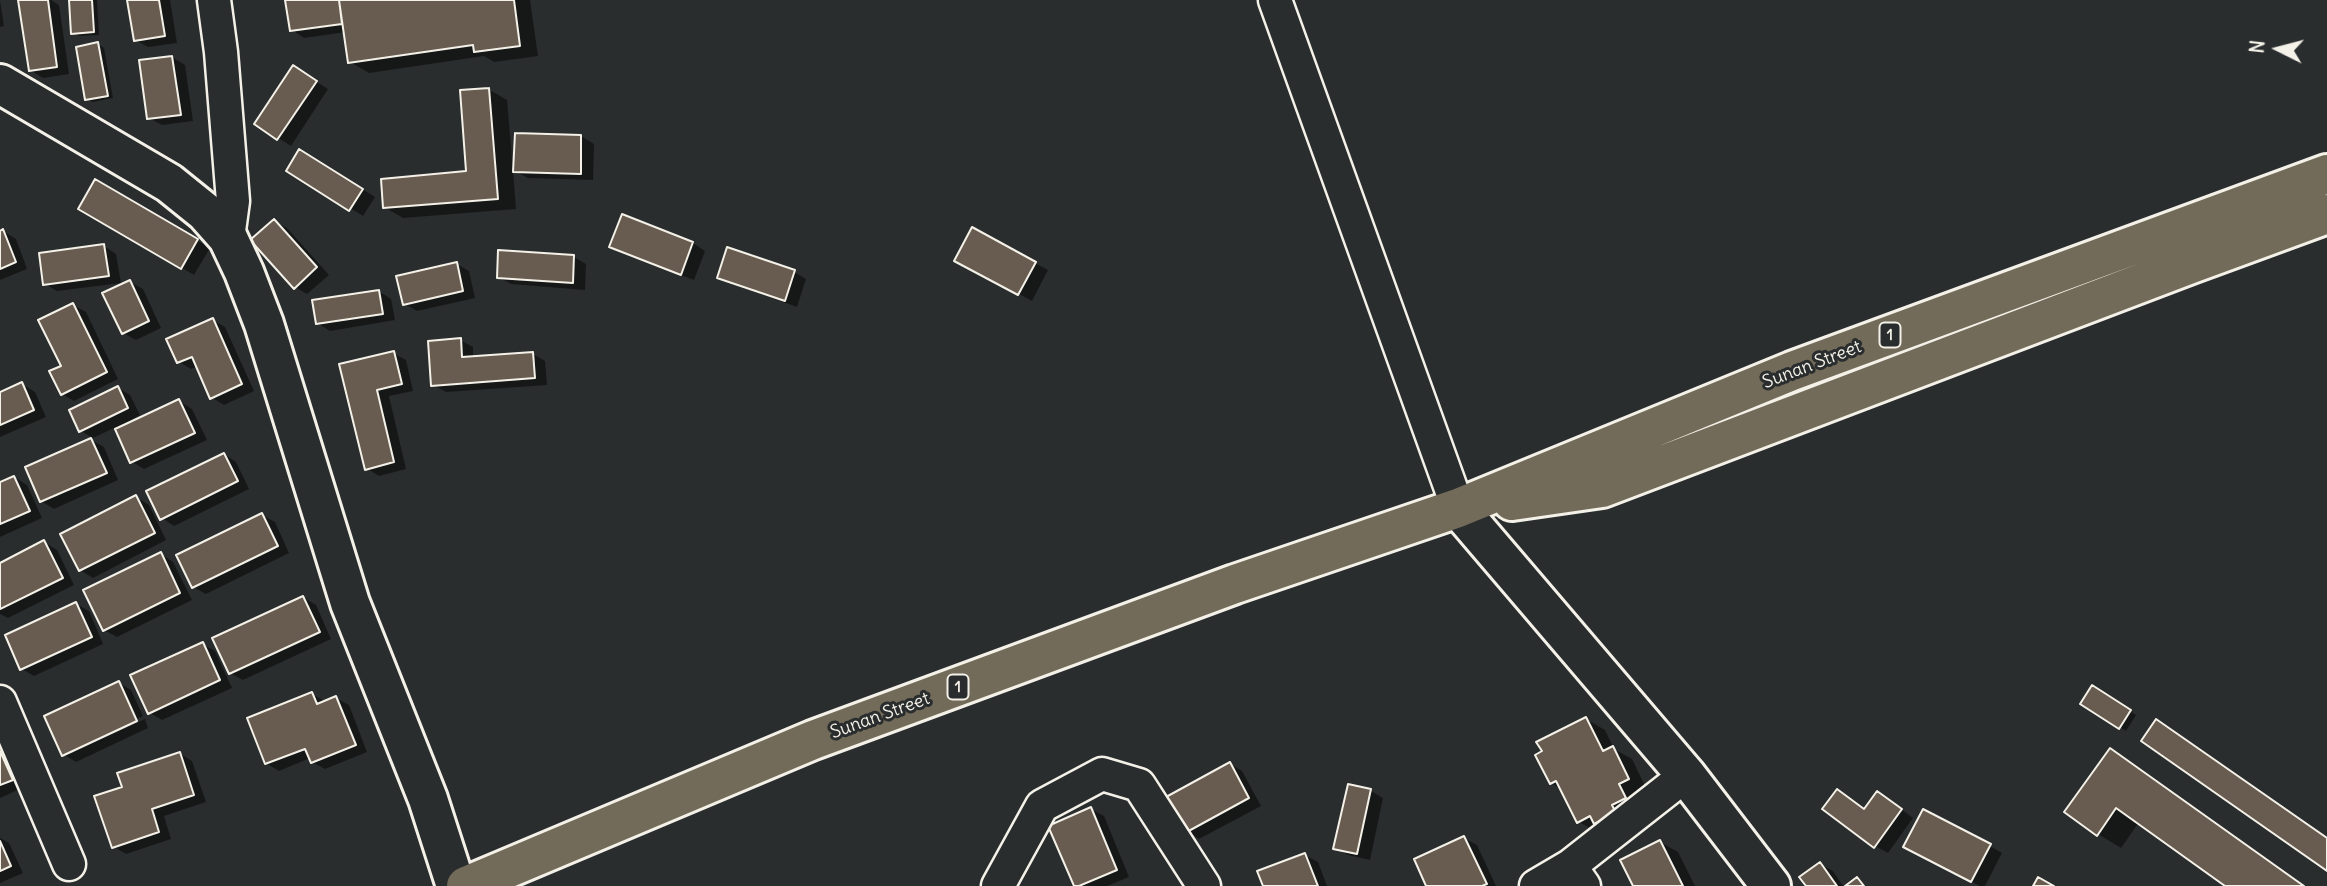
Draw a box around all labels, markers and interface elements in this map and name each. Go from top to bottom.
north arrow [2243,14,2313,84]
text: N [2244,39,2270,55]
road number: 1 [1880,322,1900,348]
street label: Sunan Street [1760,336,1864,394]
road number: 1 [948,674,968,700]
street label: Sunan Street [827,688,933,744]

